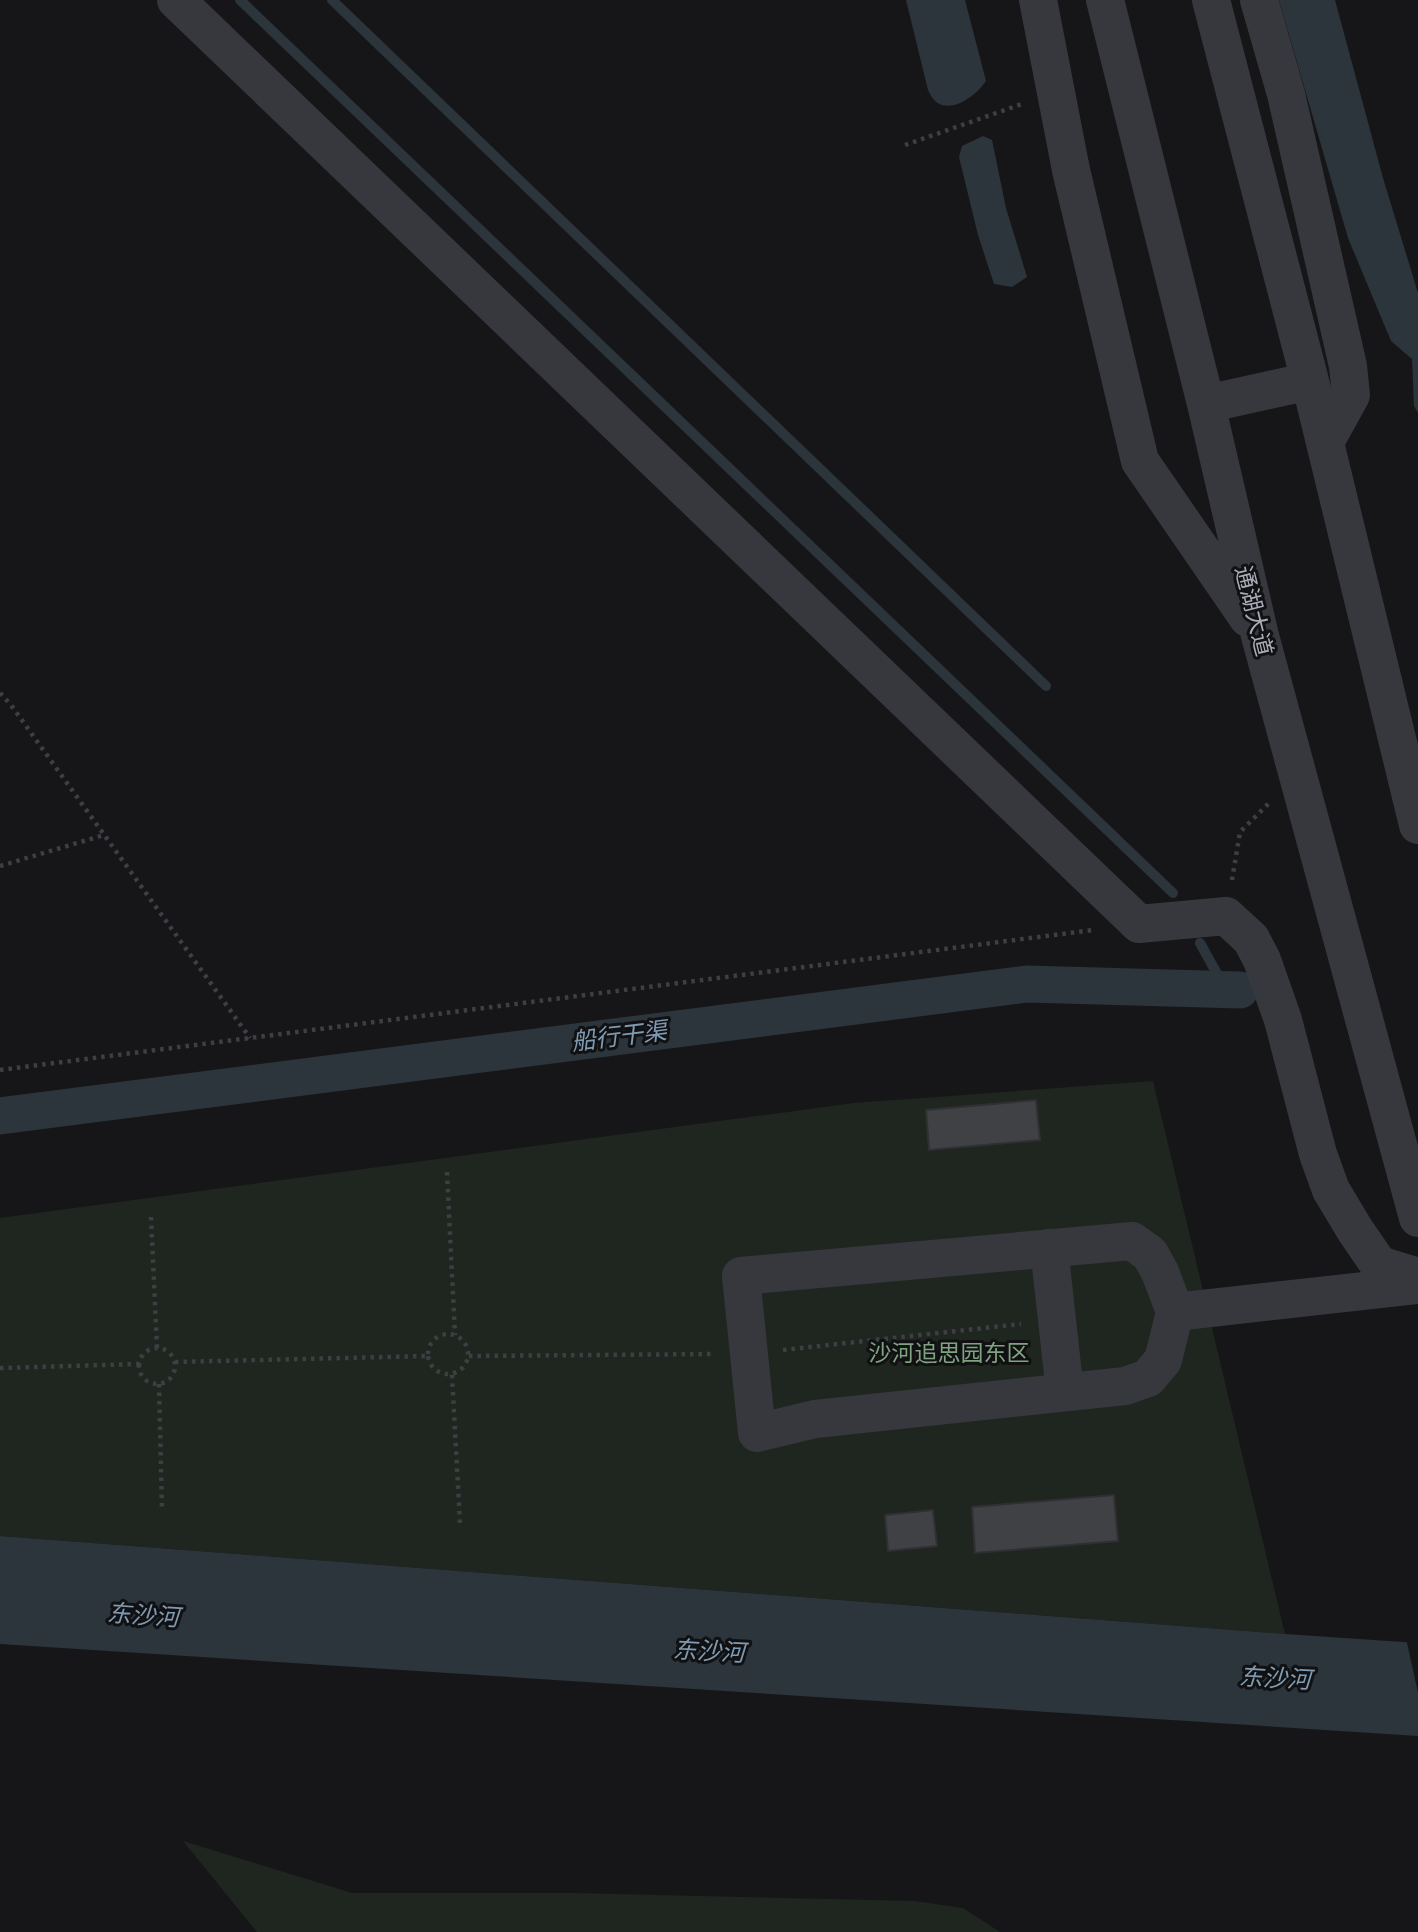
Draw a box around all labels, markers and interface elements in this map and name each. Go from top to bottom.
street label: 通湖大道 [1229,563,1279,659]
water label: 船行干渠 [570,1015,671,1056]
park label: 沙河追思园东区 [869,1339,1030,1367]
water label: 东沙河 [106,1598,184,1632]
water label: 东沙河 [672,1635,750,1668]
water label: 东沙河 [1238,1662,1316,1695]

